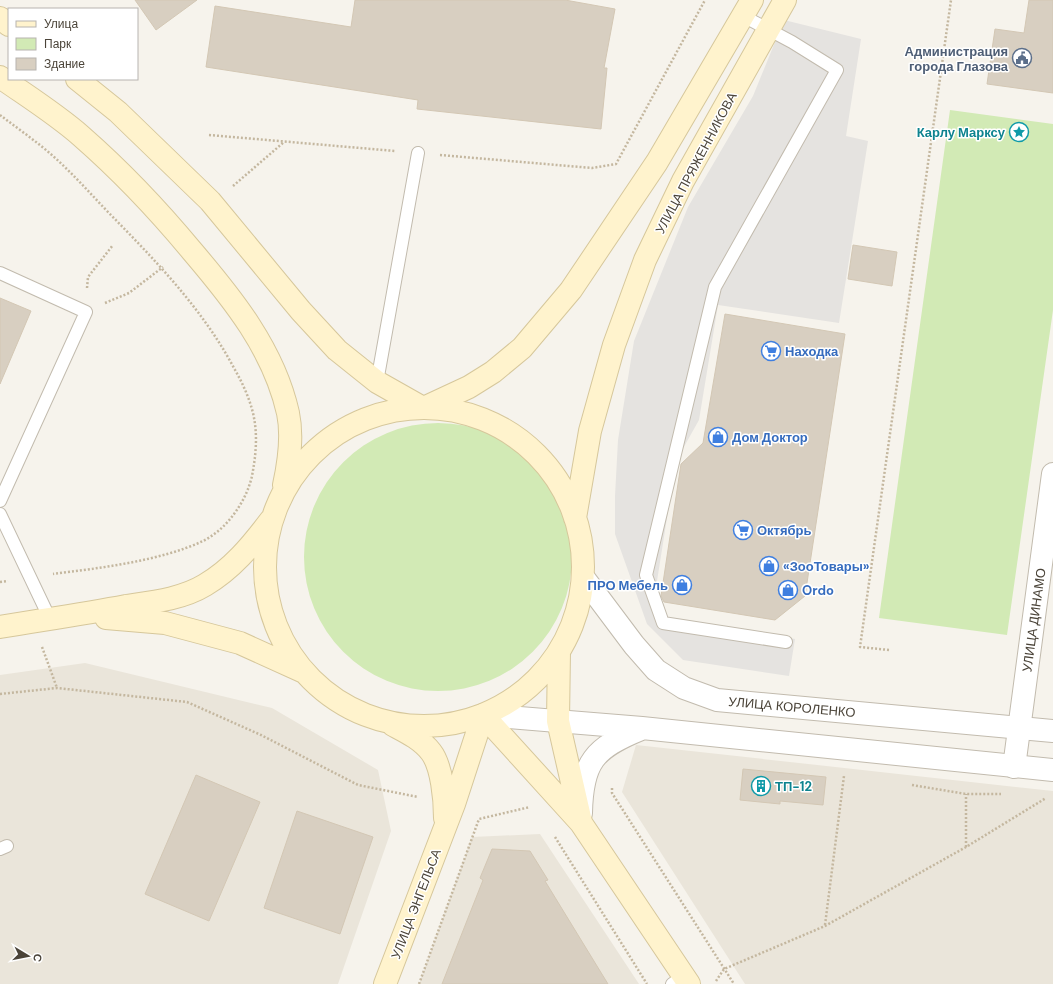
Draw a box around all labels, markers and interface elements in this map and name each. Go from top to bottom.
legend [8,8,138,80]
text: Улица [44,16,78,32]
text: Парк [44,36,72,52]
place label: Администрация города Глазова [905,43,1009,75]
public building icon: Администрация города Глазова [1011,47,1033,69]
text: Здание [44,56,85,72]
street label: УЛИЦА ПРЯЖЕННИКОВА [651,89,741,237]
place icon: Карлу Марксу [1008,121,1030,143]
place label: Карлу Марксу [917,124,1006,141]
supermarket icon: Находка [760,340,782,362]
place label: Находка [785,343,839,360]
shop icon: Дом Доктор [707,426,729,448]
place label: Дом Доктор [732,429,808,446]
supermarket icon: Октябрь [732,519,754,541]
place label: Октябрь [757,522,812,539]
shop icon: «ЗооТовары» [758,555,780,577]
place label: «ЗооТовары» [783,558,870,575]
street label: УЛИЦА ДИНАМО [1018,567,1050,673]
shop icon: ПРО Мебель [671,574,693,596]
place label: ПРО Мебель [588,577,668,594]
shop icon: Ordo [777,579,799,601]
place label: Ordo [802,582,834,599]
street label: УЛИЦА КОРОЛЕНКО [728,693,856,721]
building icon: ТП-12 [750,775,772,797]
place label: ТП-12 [775,778,812,795]
street label: УЛИЦА ЭНГЕЛЬСА [387,846,445,961]
north arrow [8,936,48,976]
text: С [30,953,45,963]

